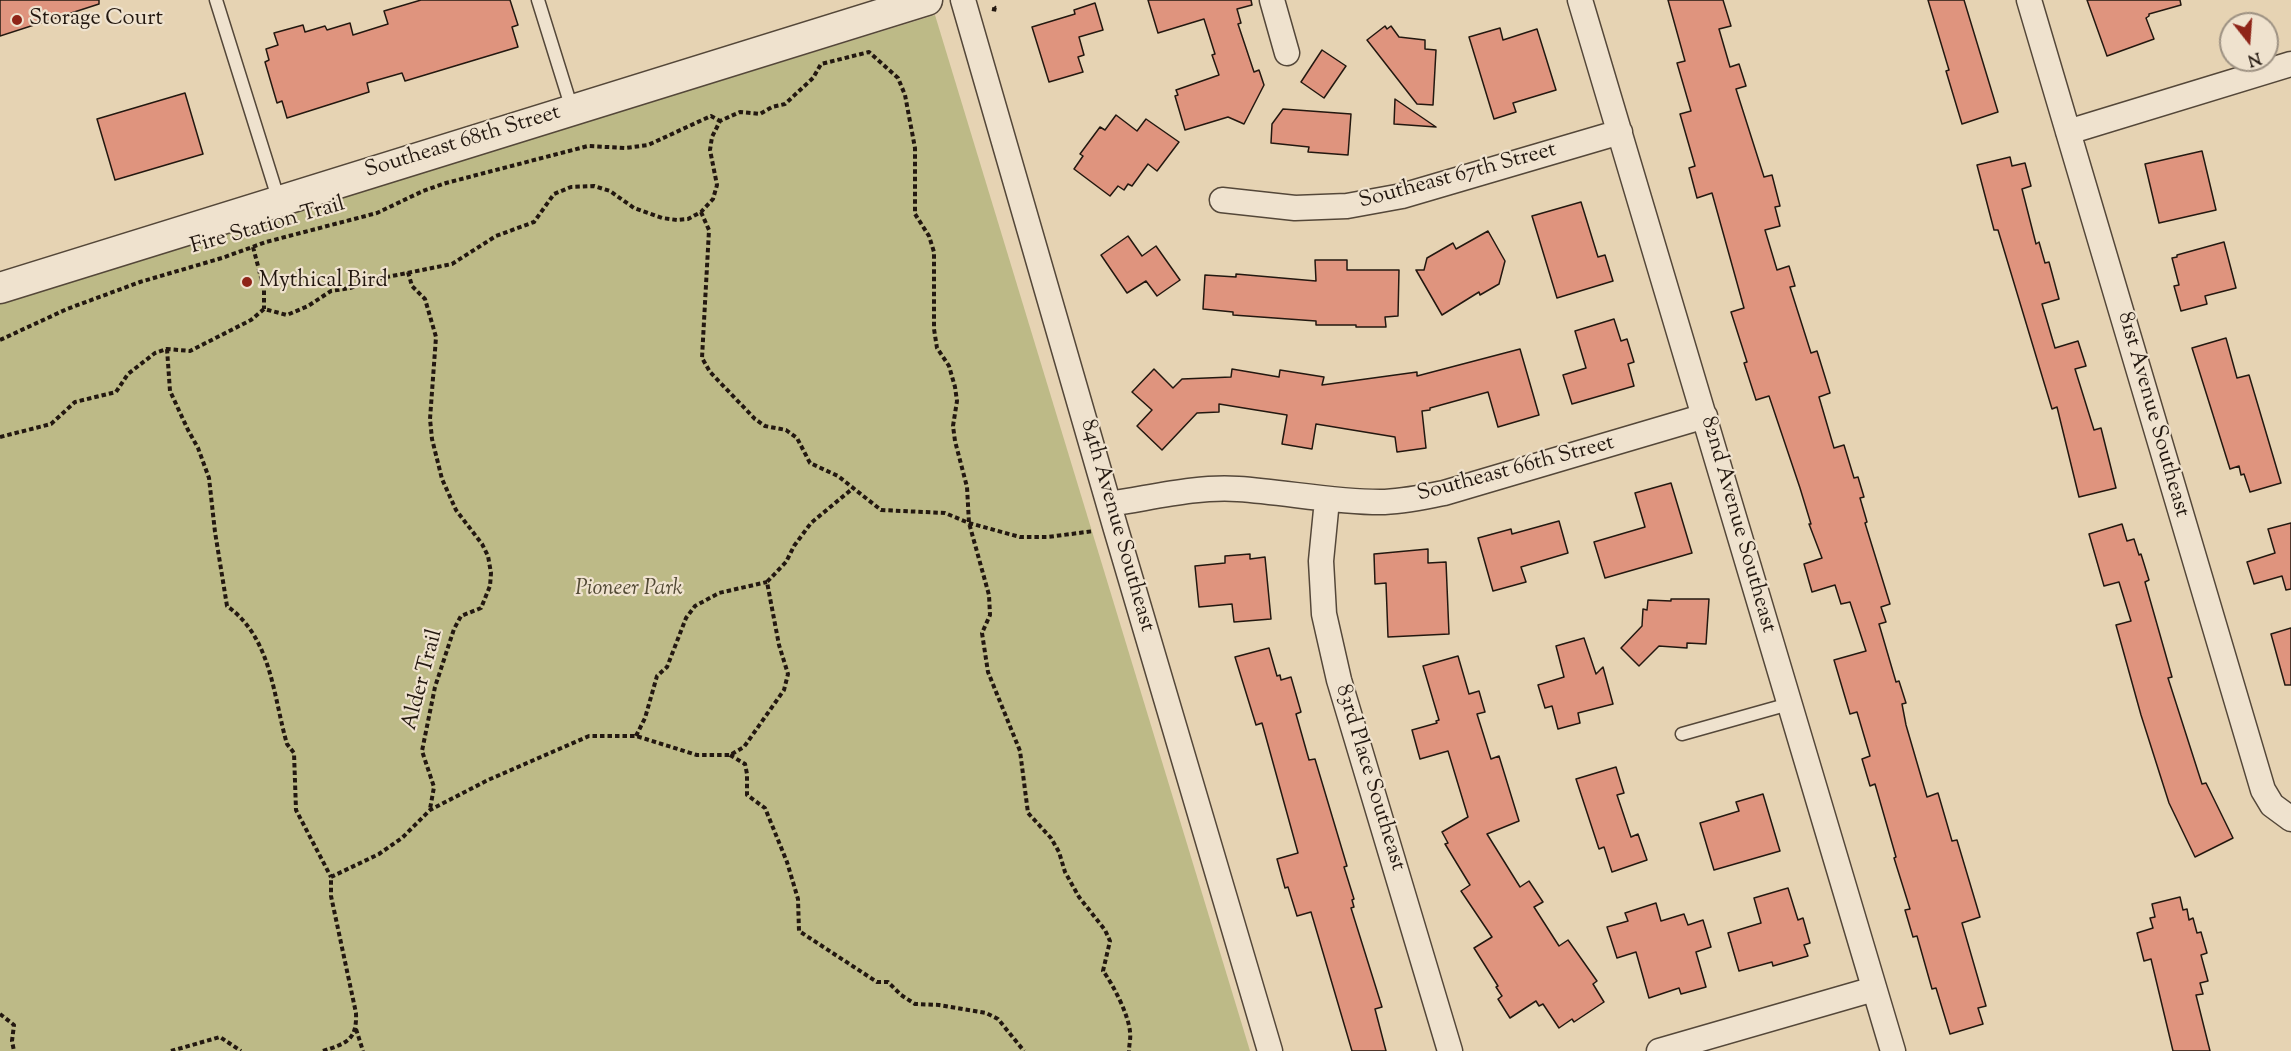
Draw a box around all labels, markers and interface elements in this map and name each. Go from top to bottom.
place label: Storage Court [29,7,163,33]
north arrow [2219,12,2279,72]
marker: Storage Court [10,13,24,27]
text: N [2244,45,2263,71]
street label: Southeast 68th Street [362,101,564,185]
street label: Southeast 67th Street [1356,138,1560,216]
street label: Fire Station Trail [188,192,348,262]
place label: Mythical Bird [259,269,388,295]
marker: Mythical Bird [240,275,254,289]
street label: 81st Avenue Southeast [2110,309,2194,521]
street label: 82nd Avenue Southeast [1693,414,1781,636]
street label: 84th Avenue Southeast [1073,417,1159,635]
street label: Southeast 66th Street [1415,431,1617,509]
park label: Pioneer Park [575,577,683,603]
street label: Alder Trail [398,627,450,733]
street label: 83rd Place Southeast [1328,682,1410,874]

